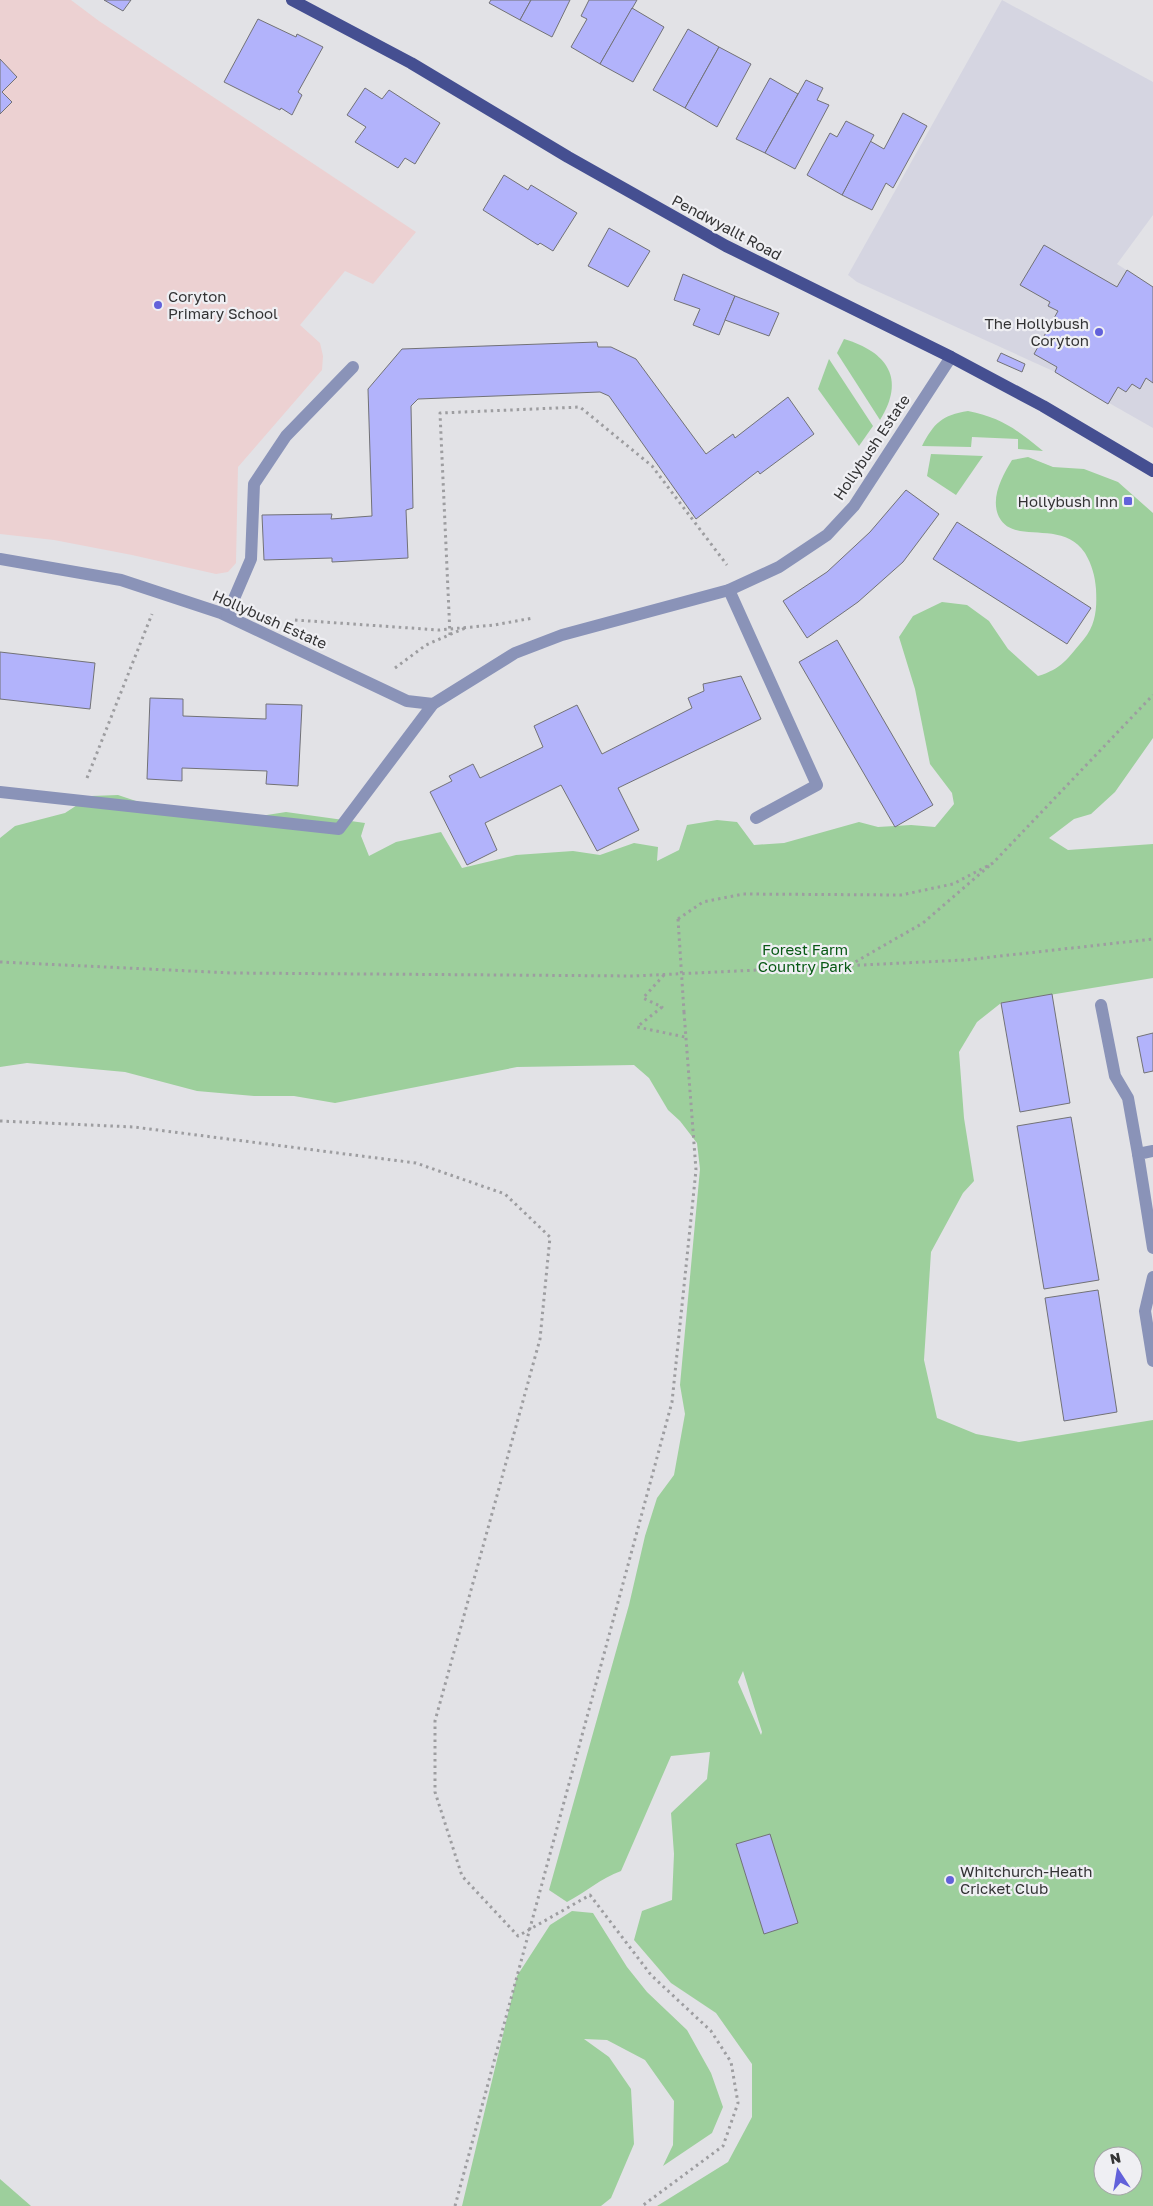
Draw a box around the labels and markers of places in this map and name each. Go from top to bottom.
place label: Coryton Primary School [168,287,278,322]
marker: Coryton Primary School [152,299,164,311]
place label: The Hollybush Coryton [984,314,1089,349]
marker: The Hollybush Coryton [1093,326,1105,338]
place label: Hollybush Inn [1018,492,1118,510]
marker: Hollybush Inn [1122,495,1134,507]
place label: Whitchurch-Heath Cricket Club [960,1862,1093,1897]
marker: Whitchurch-Heath Cricket Club [944,1874,956,1886]

